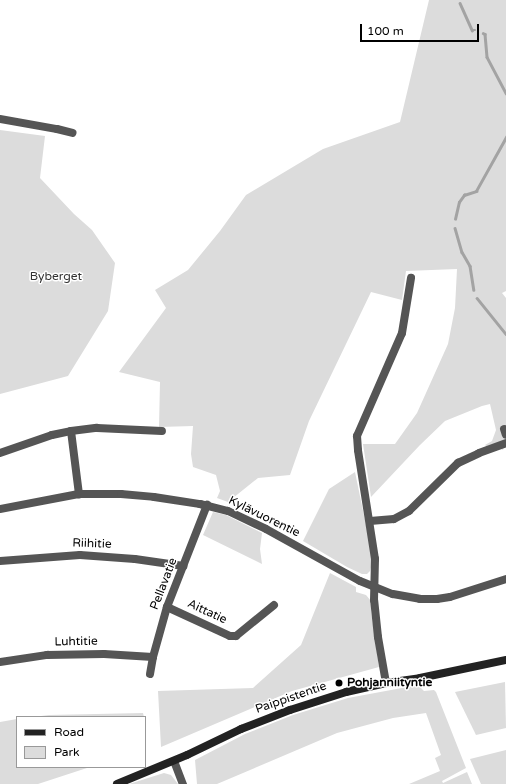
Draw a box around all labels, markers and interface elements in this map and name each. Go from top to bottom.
scale bar [362,16,481,42]
text: 100 m [367,24,404,38]
park label: Byberget [30,270,82,284]
street label: Kylävuorentie [226,493,302,541]
street label: Riihitie [72,536,112,552]
street label: Pellavatie [148,556,180,612]
street label: Aittatie [185,597,229,627]
street label: Luhtitie [54,634,98,650]
place label: Pohjanniityntie [347,676,432,690]
marker: Pohjanniityntie [334,678,344,688]
street label: Paippistentie [254,679,328,717]
legend [16,716,146,768]
text: Road [54,725,84,739]
text: Park [54,745,80,759]

